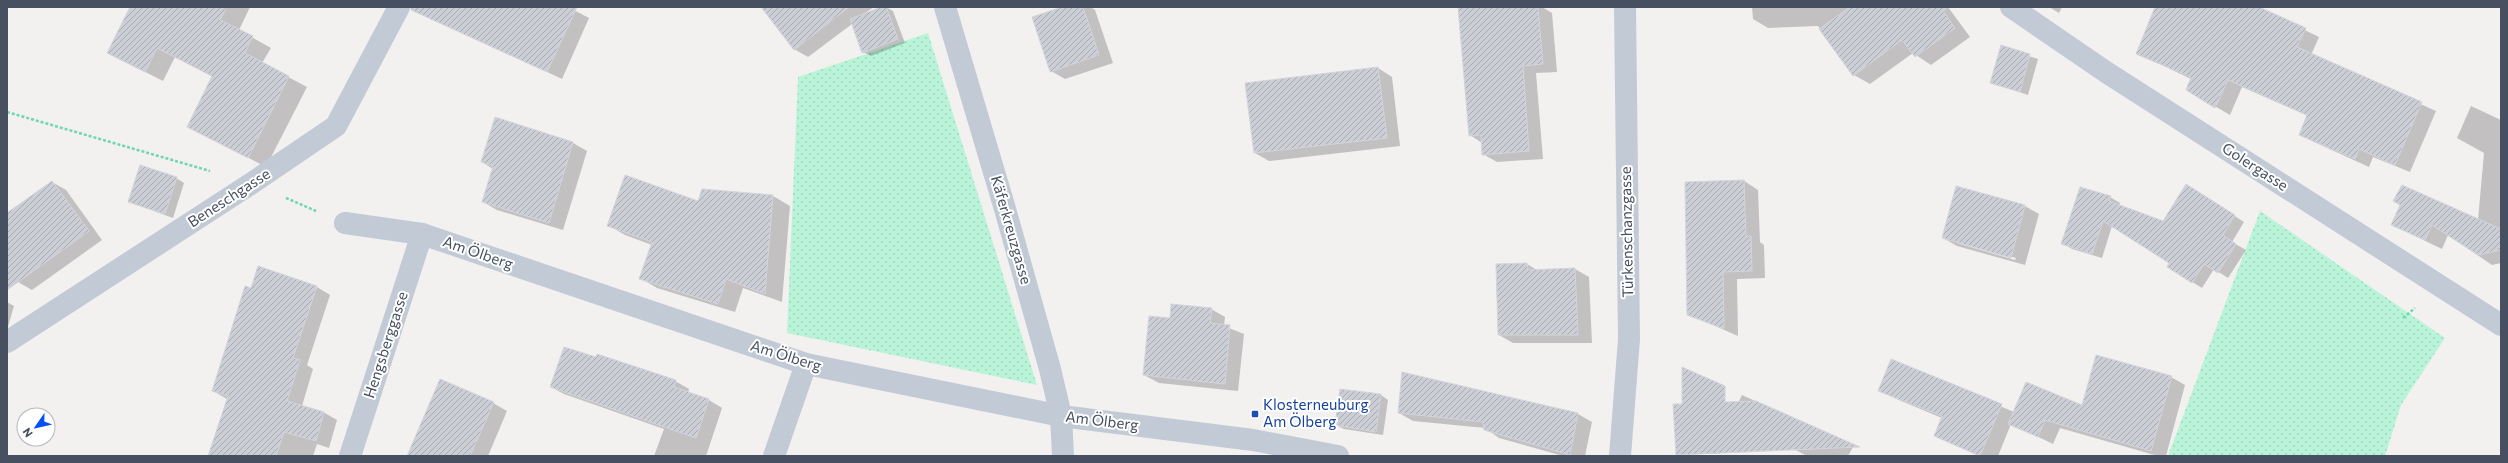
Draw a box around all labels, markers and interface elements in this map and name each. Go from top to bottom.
street label: Golergasse [2219,138,2292,194]
street label: Beneschgasse [184,164,273,230]
street label: Türkenschanzgasse [1616,166,1636,298]
street label: Käferkreuzgasse [988,173,1036,286]
street label: Am Ölberg [441,232,516,272]
street label: Hengsberggasse [359,289,411,400]
street label: Am Ölberg [749,336,824,374]
place label: Klosterneuburg Am Ölberg [1263,395,1369,430]
north arrow [16,407,56,447]
street label: Am Ölberg [1065,407,1140,433]
marker: Klosterneuburg Am Ölberg [1250,409,1260,419]
text: N [20,426,35,440]

